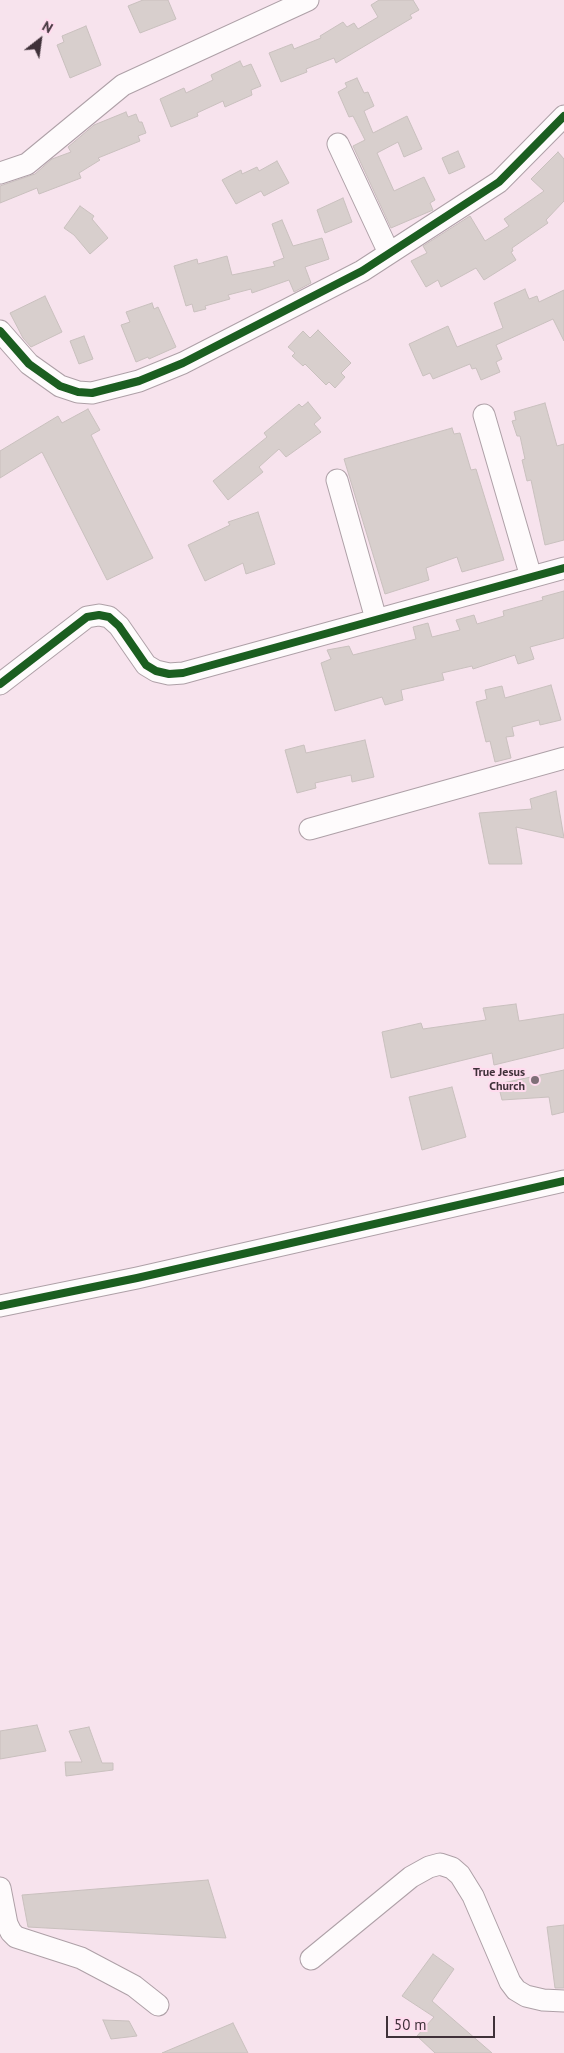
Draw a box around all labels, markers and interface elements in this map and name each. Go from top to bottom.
north arrow [15,15,65,65]
text: N [39,17,56,37]
place label: True Jesus Church [473,1066,525,1094]
marker: True Jesus Church [529,1074,541,1086]
scale bar [389,2006,498,2038]
text: 50 m [394,2015,427,2034]

